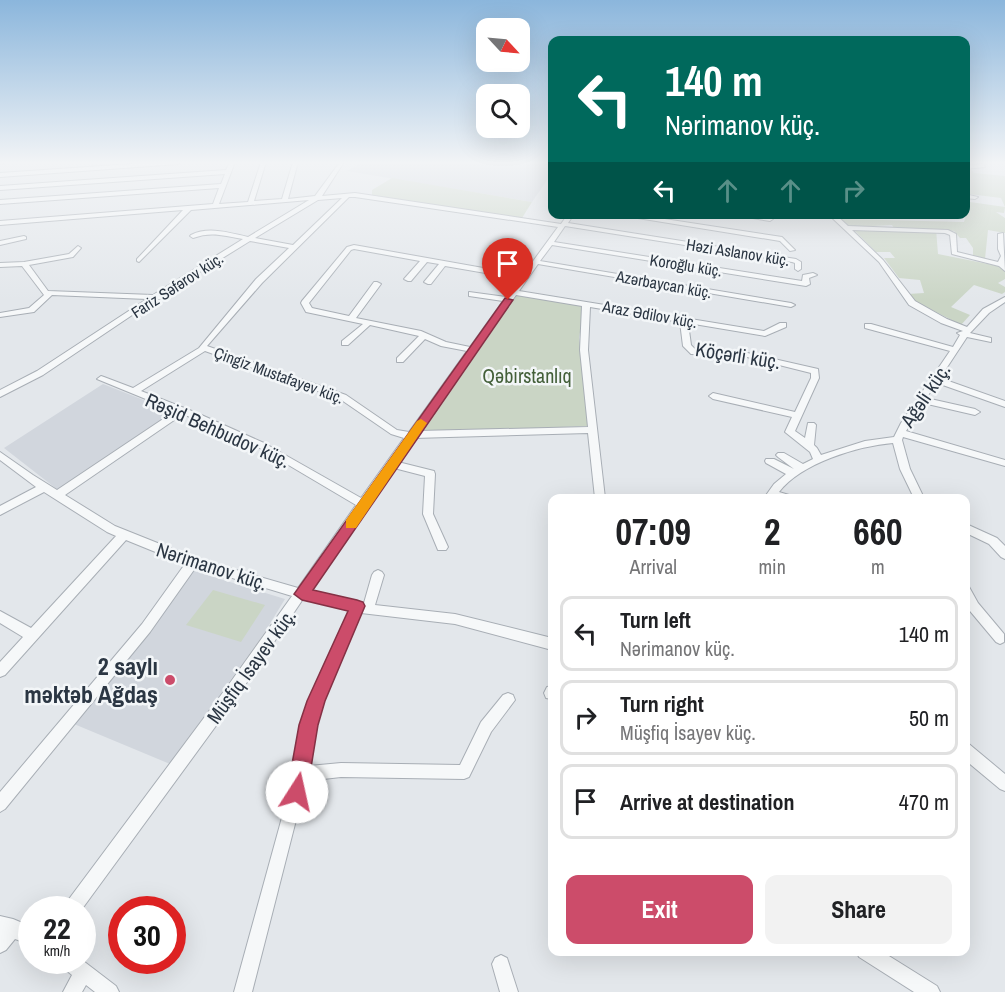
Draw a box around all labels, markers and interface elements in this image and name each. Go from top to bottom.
north arrow [476,18,530,72]
map controls [476,18,530,138]
text: 140 m [665,53,763,109]
icon: left [566,60,644,138]
button: search [476,84,530,138]
text: Nərimanov küç. [665,107,820,143]
icon: left [648,174,681,207]
icon: ahead [711,174,744,207]
icon: ahead [774,174,807,207]
icon: right [837,174,870,207]
street label: Həzi Aslanov küç. [685,233,791,271]
pin [482,238,533,300]
street label: Fariz Səfərov küç. [127,247,227,323]
icon: arrive [491,247,524,280]
street label: Koroğlu küç. [648,248,724,282]
street label: Azərbaycan küç. [613,265,714,303]
street label: Araz Ədilov küç. [600,295,699,333]
street label: Köçərli küç. [694,335,782,375]
street label: Çingiz Mustafayev küç. [211,341,347,409]
street label: Ağəli küç. [893,358,956,433]
park label: Qəbirstanlıq [482,362,572,389]
street label: Rəşid Behbudov küç. [141,386,295,474]
text: 07:09 [615,508,691,556]
text: 2 [764,508,780,556]
text: 660 [853,508,903,556]
street label: Nərimanov küç. [153,535,271,597]
text: Arrival [630,553,677,580]
text: min [758,553,786,580]
text: m [871,553,885,580]
street label: Müşfiq İsayev küç. [200,603,302,729]
text: Turn left [620,605,691,635]
icon: left [569,617,602,650]
text: 140 m [899,619,949,649]
text: Nərimanov küç. [620,635,735,662]
place label: 2 saylı məktəb Ağdaş [24,650,158,710]
marker: 2 saylı məktəb Ağdaş [163,673,177,687]
text: Turn right [620,689,704,719]
icon: right [569,701,602,734]
text: 50 m [909,703,949,733]
text: Müşfiq İsayev küç. [620,719,756,746]
position arrow [265,760,329,824]
icon: arrive [569,785,602,818]
text: Arrive at destination [620,787,794,817]
text: 470 m [899,787,949,817]
button: Exit [566,875,753,944]
button: Share [765,875,952,944]
speed limit sign: 30 [108,896,186,974]
text: 22 [43,908,71,948]
text: km/h [44,940,70,961]

